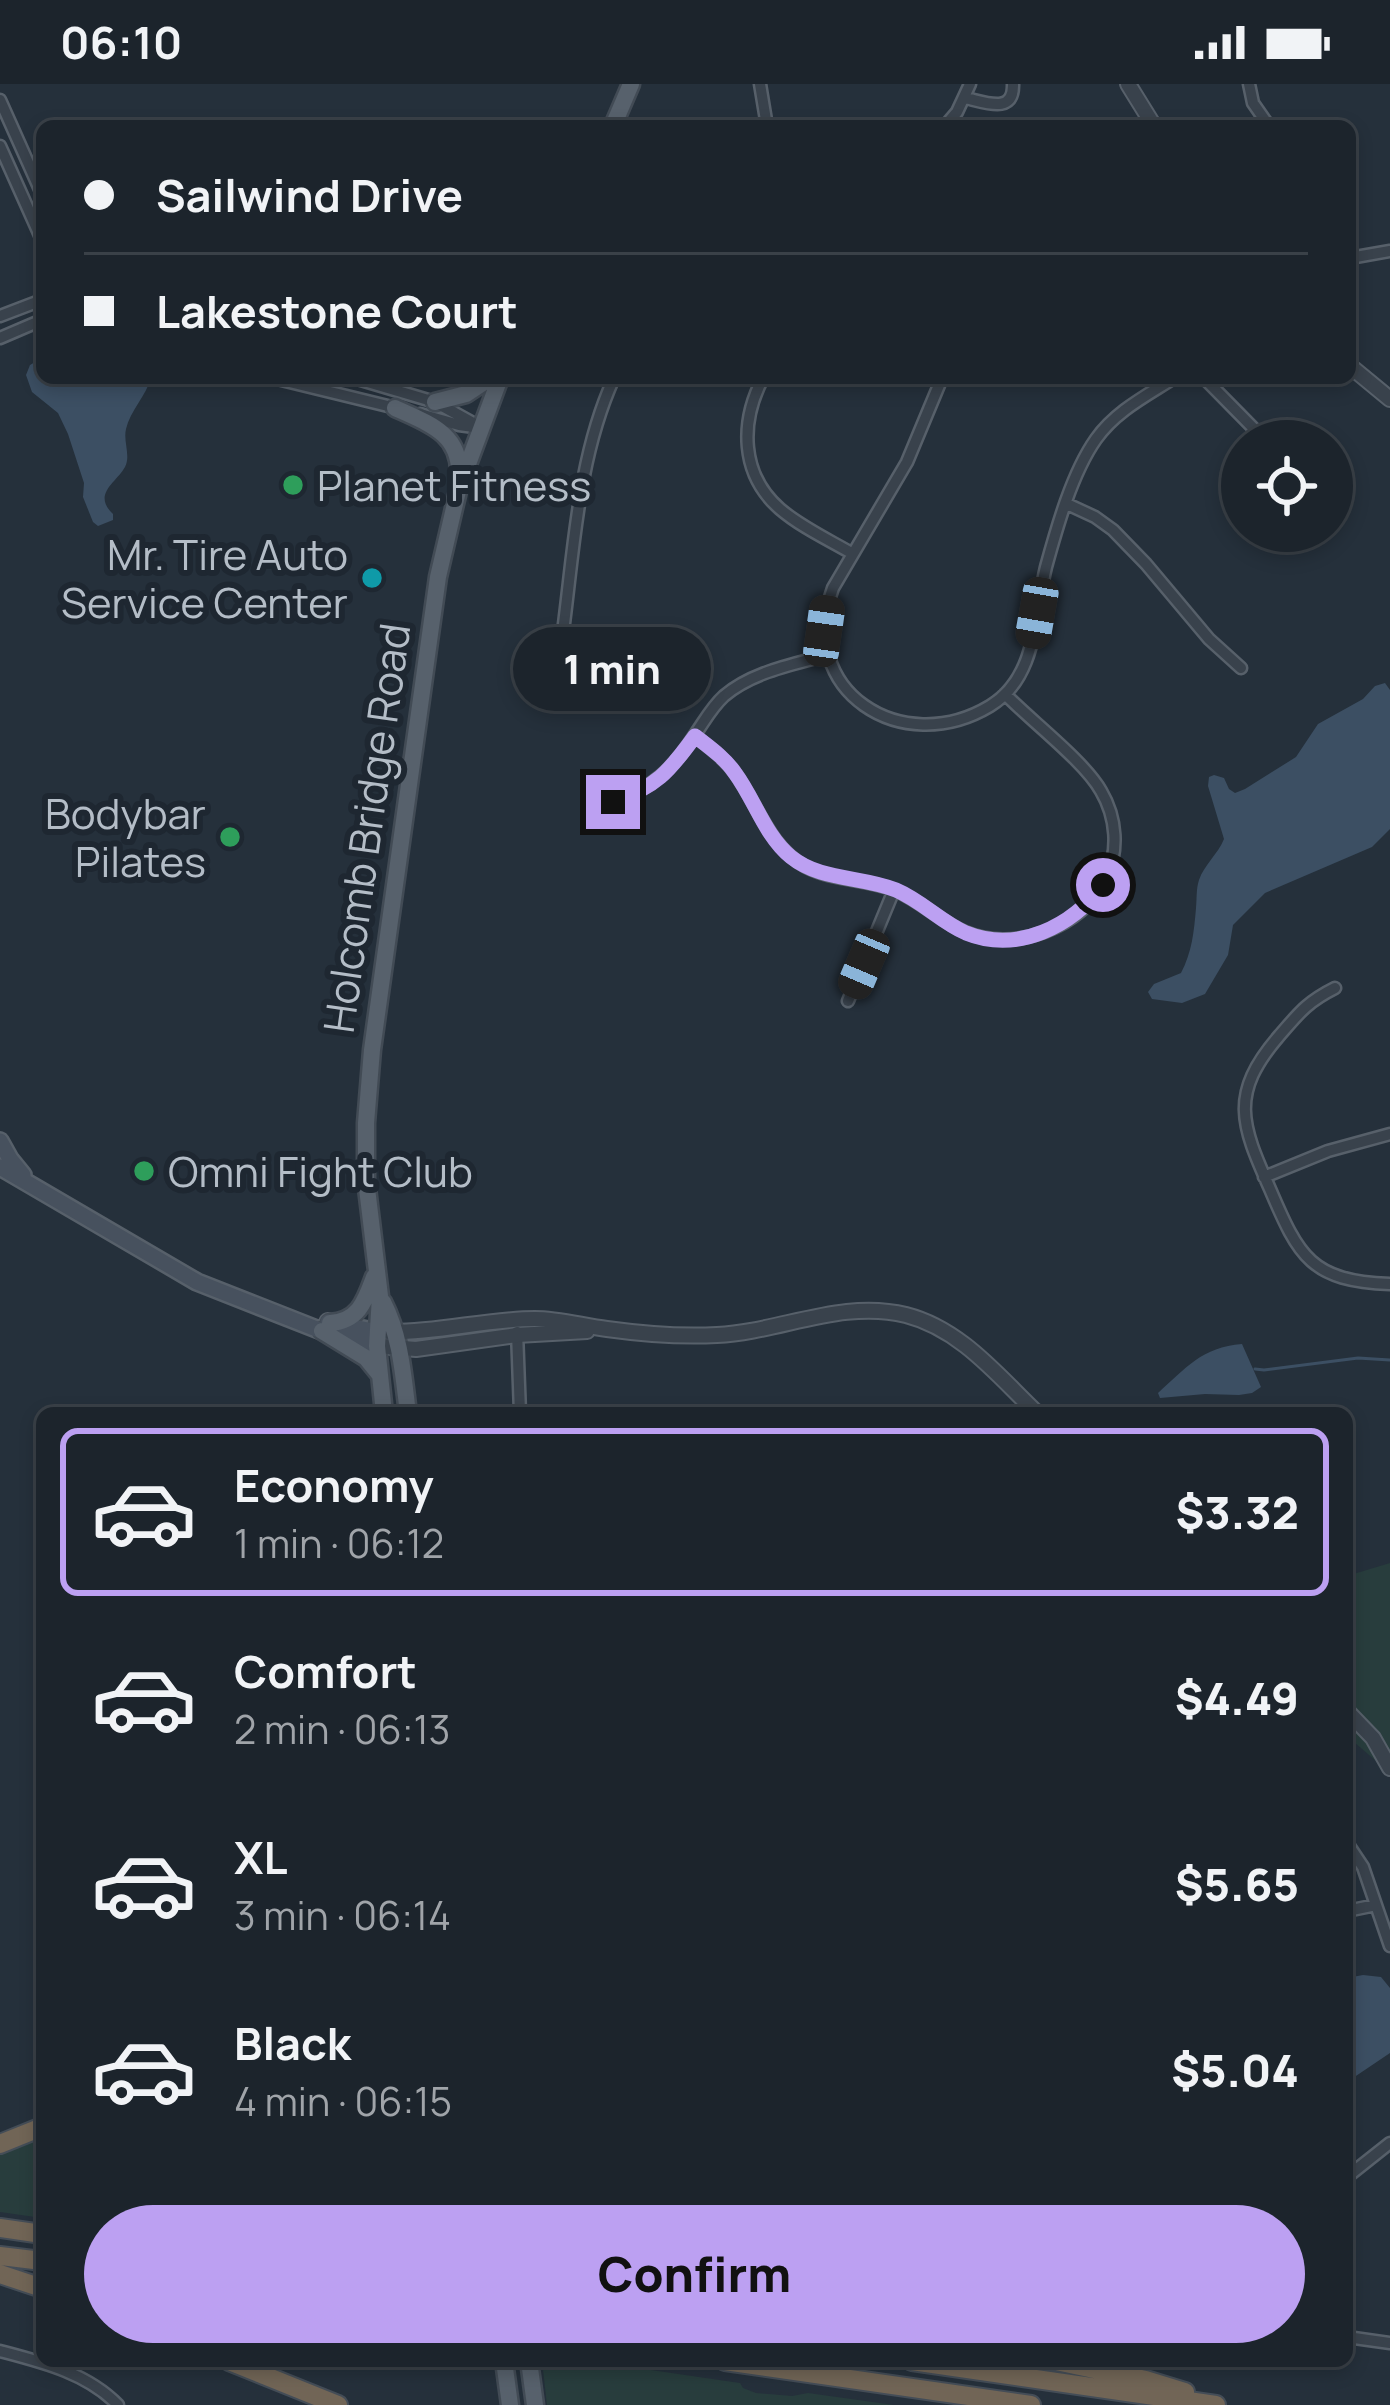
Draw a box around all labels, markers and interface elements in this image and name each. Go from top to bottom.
text: 06:10 [60,11,182,73]
text: Sailwind Drive [156,164,463,226]
text: Lakestone Court [156,280,518,342]
map controls [1221,420,1353,552]
button: locate [1221,420,1353,552]
place label: Planet Fitness [317,456,591,514]
marker: Planet Fitness [280,472,306,498]
place label: Mr. Tire Auto Service Center [61,525,348,631]
marker: Mr. Tire Auto Service Center [359,565,385,591]
car [1013,574,1061,652]
car [801,593,847,669]
street label: Holcomb Bridge Road [309,620,423,1036]
callout: 1 min [514,628,712,712]
text: 1 min [563,642,661,696]
route end [586,775,640,829]
place label: Bodybar Pilates [45,784,206,890]
marker: Bodybar Pilates [217,824,243,850]
route start [1076,858,1130,912]
car [833,924,895,1004]
place label: Omni Fight Club [168,1142,473,1200]
marker: Omni Fight Club [131,1158,157,1184]
text: Economy [234,1454,434,1516]
icon: car [90,1458,198,1566]
text: $3.32 [1175,1481,1299,1543]
text: 1 min · 06:12 [234,1516,444,1570]
text: Comfort [234,1640,417,1702]
icon: car [90,1644,198,1752]
text: $4.49 [1175,1667,1299,1729]
text: 2 min · 06:13 [234,1702,450,1756]
text: XL [234,1826,288,1888]
icon: car [90,1830,198,1938]
text: $5.65 [1175,1853,1299,1915]
text: 3 min · 06:14 [234,1888,451,1942]
text: Black [234,2012,351,2074]
icon: car [90,2016,198,2124]
text: $5.04 [1171,2039,1299,2101]
text: 4 min · 06:15 [234,2074,452,2128]
button: Confirm [84,2205,1305,2343]

